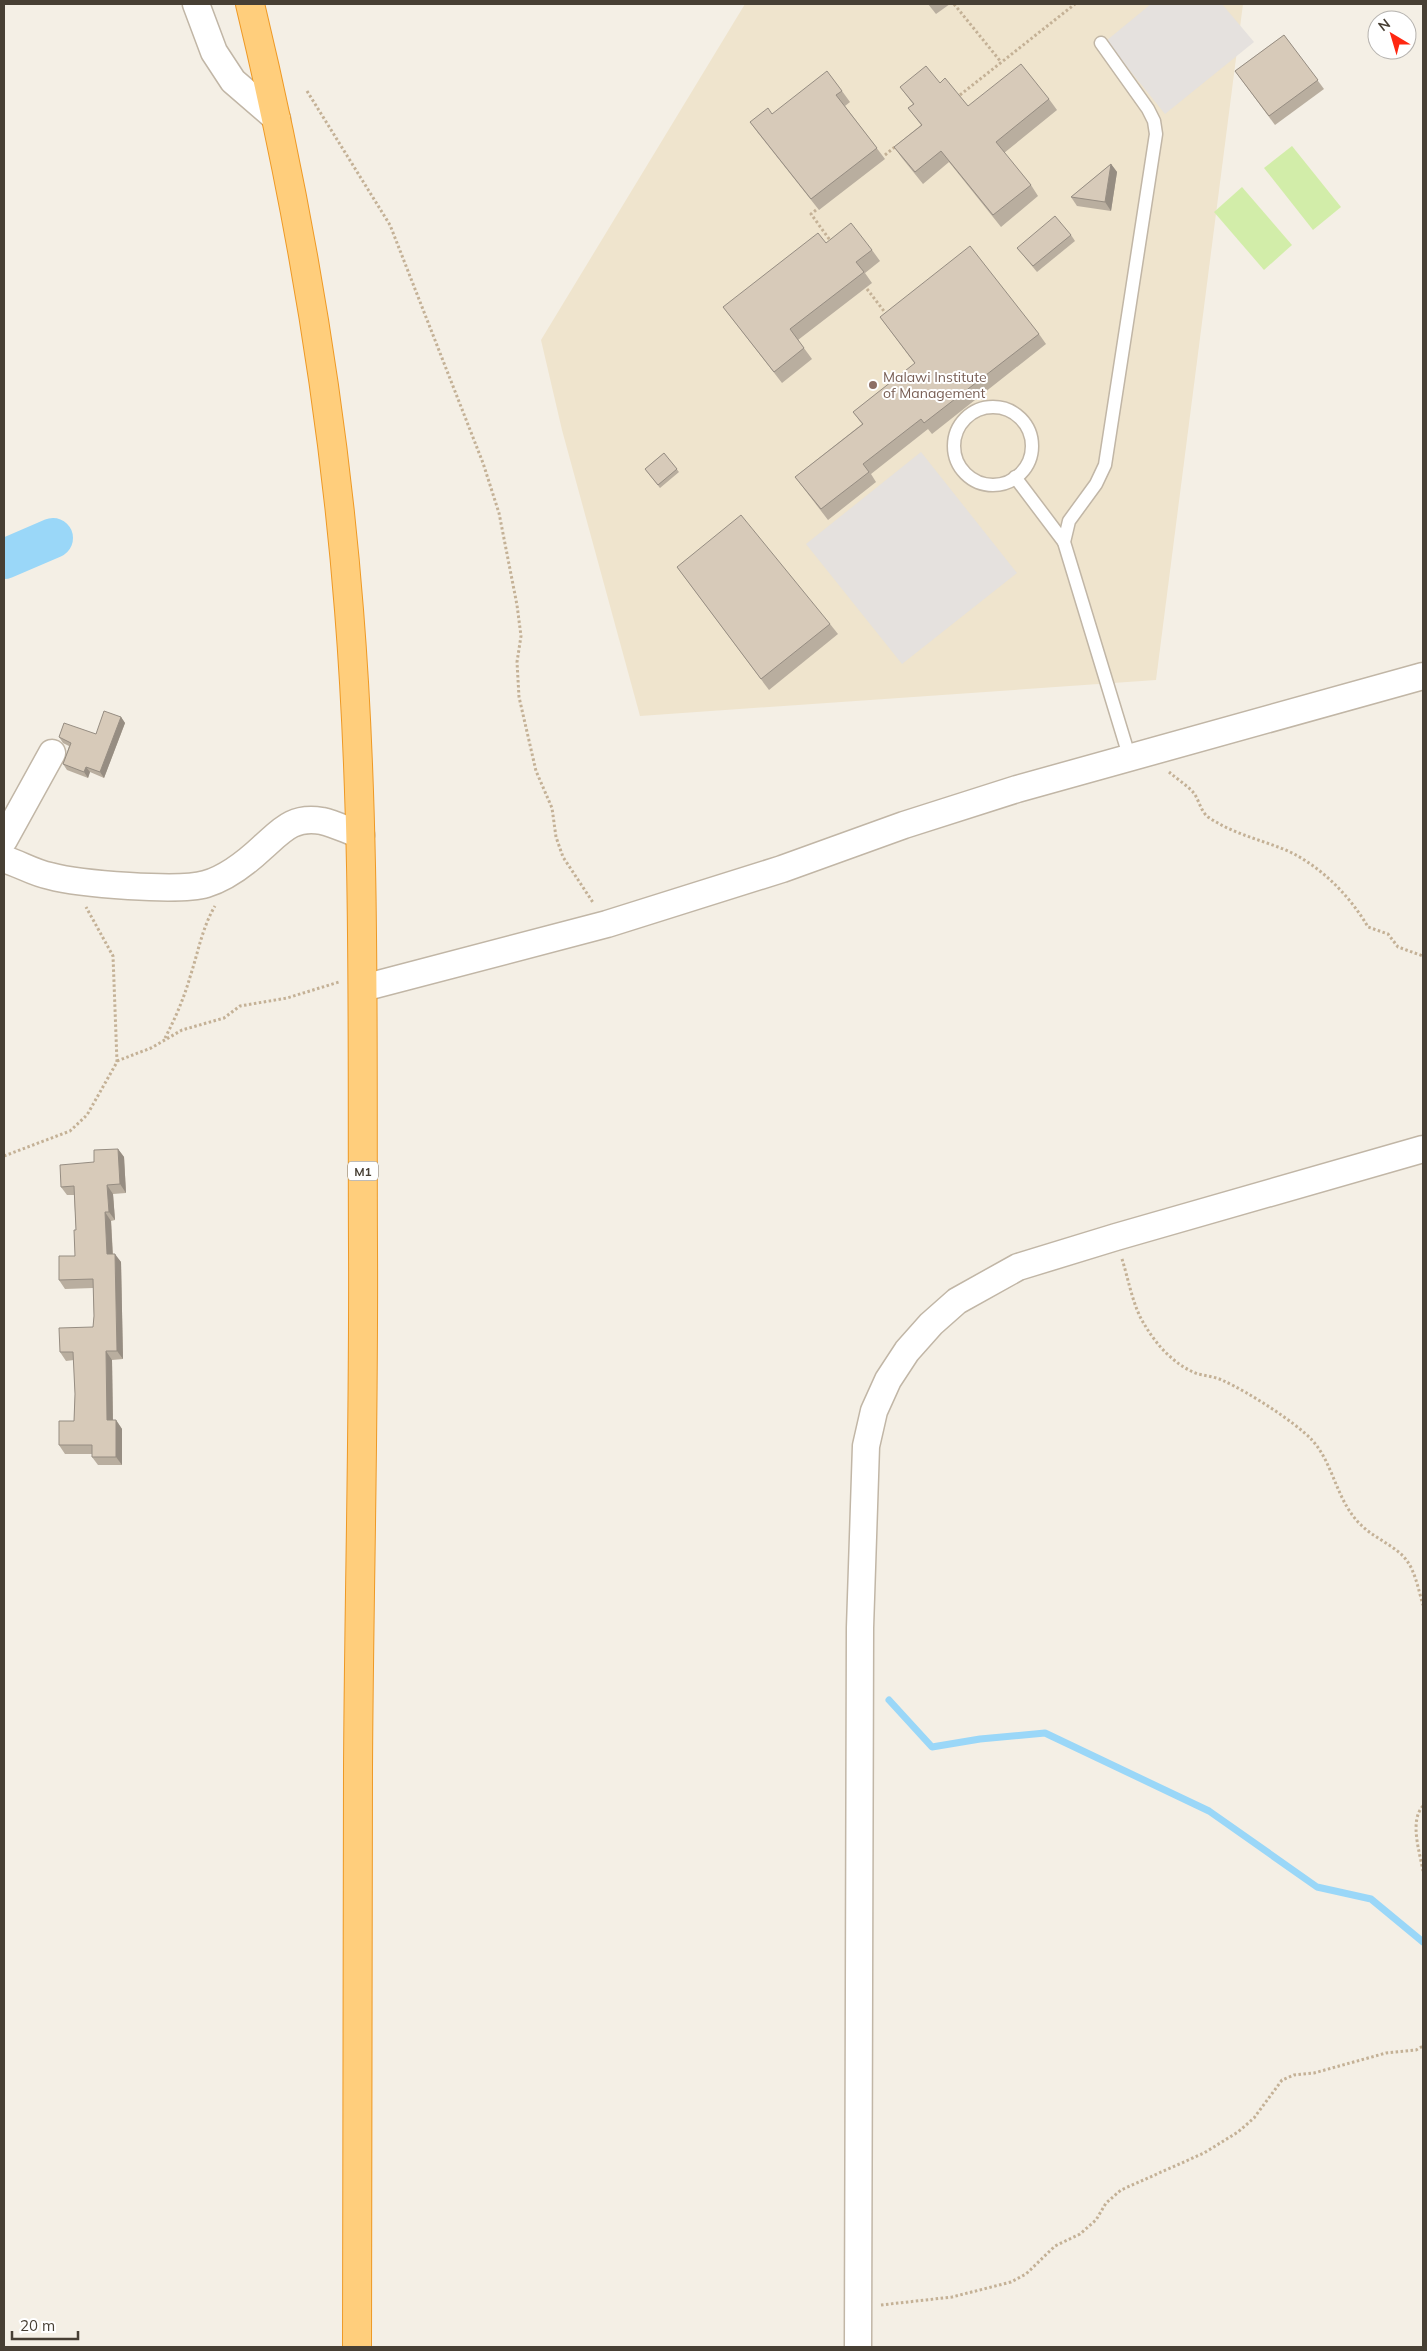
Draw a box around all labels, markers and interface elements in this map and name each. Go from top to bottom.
north arrow [1367,10,1417,60]
text: N [1374,14,1394,35]
place label: Malawi Institute of Management [883,368,987,402]
marker: Malawi Institute of Management [867,379,879,391]
road number: M1 [348,1162,378,1180]
scale bar [12,2308,79,2340]
text: 20 m [20,2316,55,2335]

